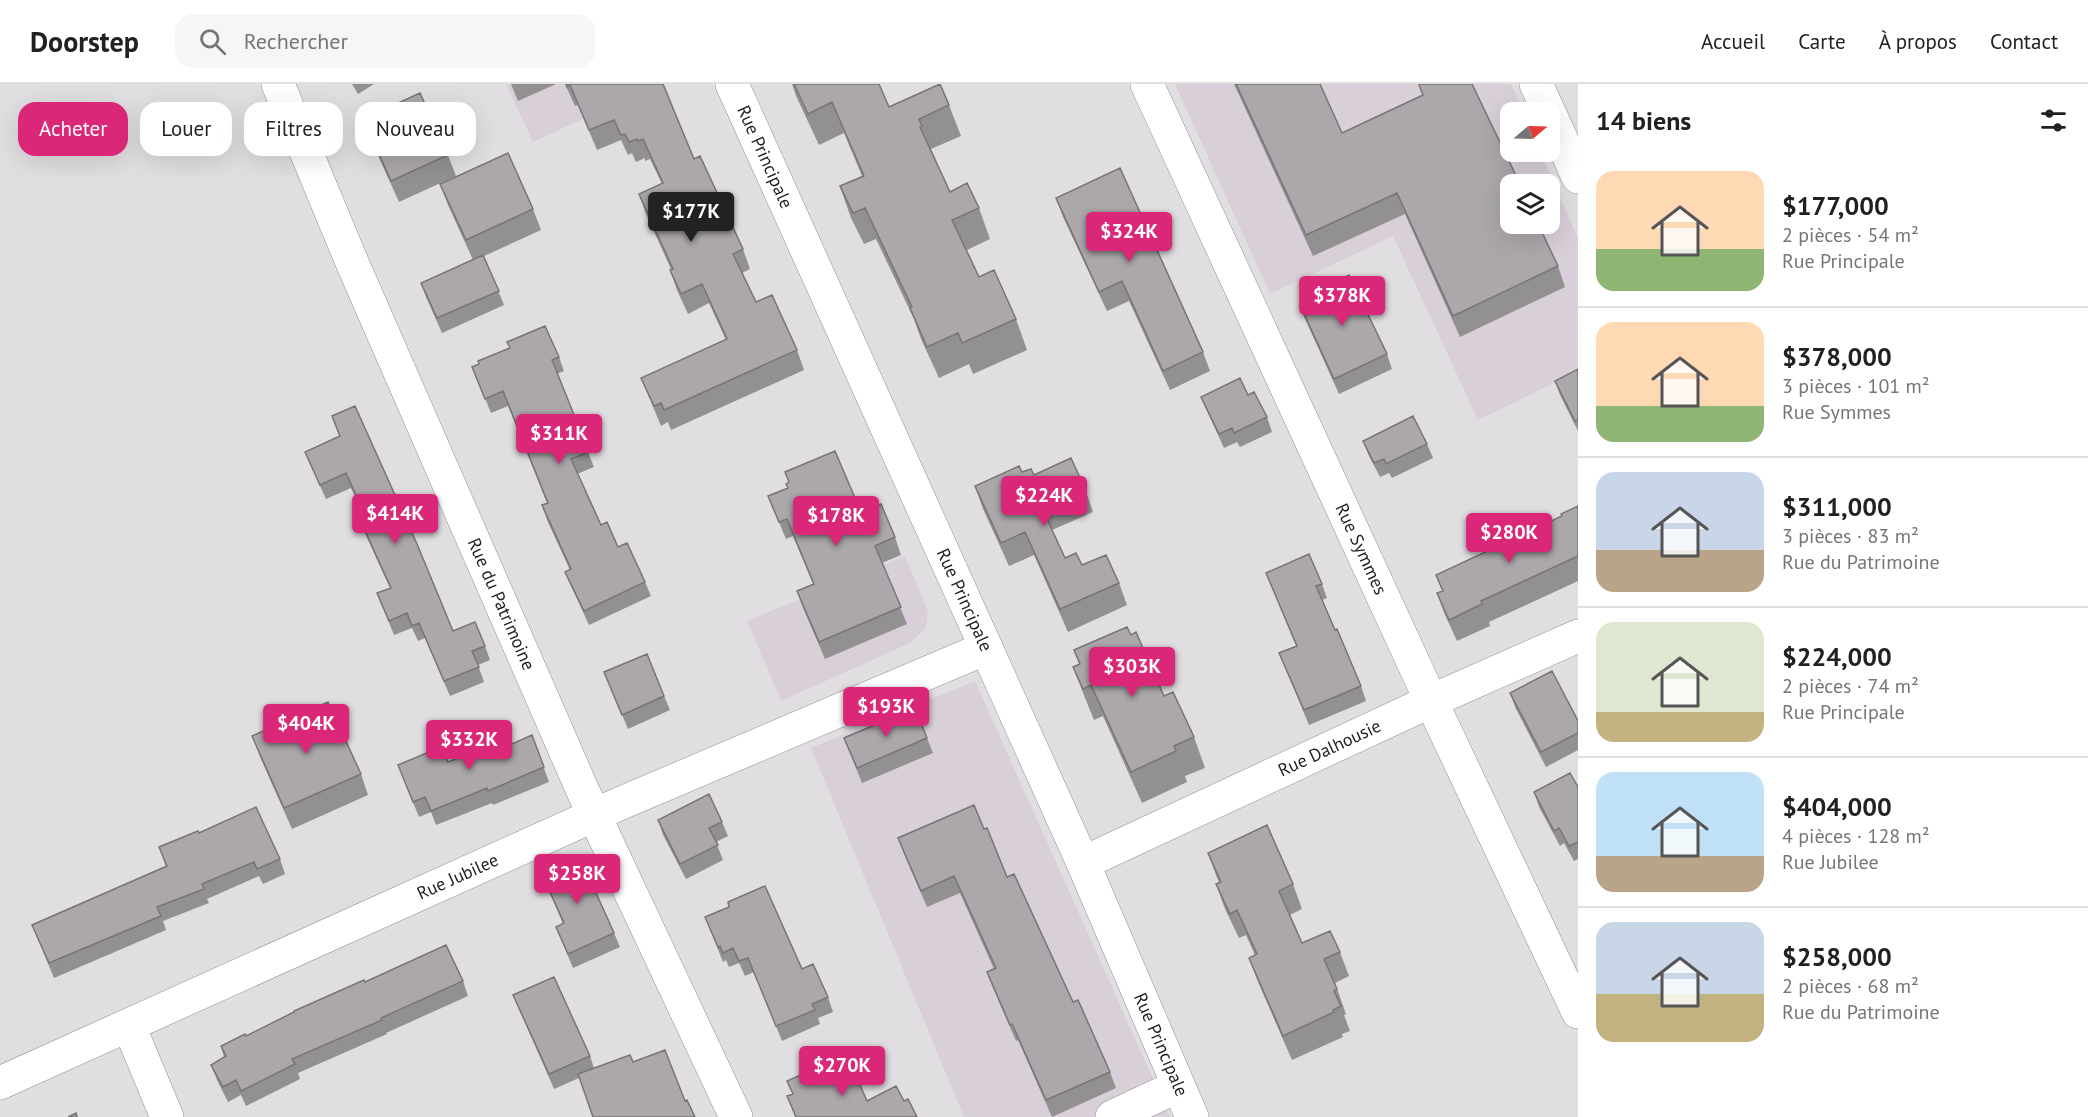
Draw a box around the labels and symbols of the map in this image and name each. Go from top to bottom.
street label: Rue Principale [732,102,799,212]
north arrow [1500,102,1560,162]
pin: $177K [649,192,733,243]
pin: $324K [1087,212,1171,263]
pin: $378K [1300,276,1384,327]
pin: $311K [517,414,601,465]
pin: $224K [1002,476,1086,527]
pin: $414K [353,494,437,545]
pin: $178K [794,496,878,547]
street label: Rue Symmes [1331,500,1392,598]
pin: $280K [1467,513,1551,564]
street label: Rue du Patrimoine [463,534,541,674]
street label: Rue Principale [932,545,998,655]
pin: $303K [1090,647,1174,698]
pin: $193K [844,687,928,738]
pin: $404K [264,704,348,755]
street label: Rue Dalhousie [1274,714,1385,782]
pin: $332K [427,720,511,771]
street label: Rue Jubilee [413,848,502,905]
pin: $258K [535,854,619,905]
street label: Rue Principale [1129,989,1194,1100]
pin: $270K [800,1046,884,1097]

